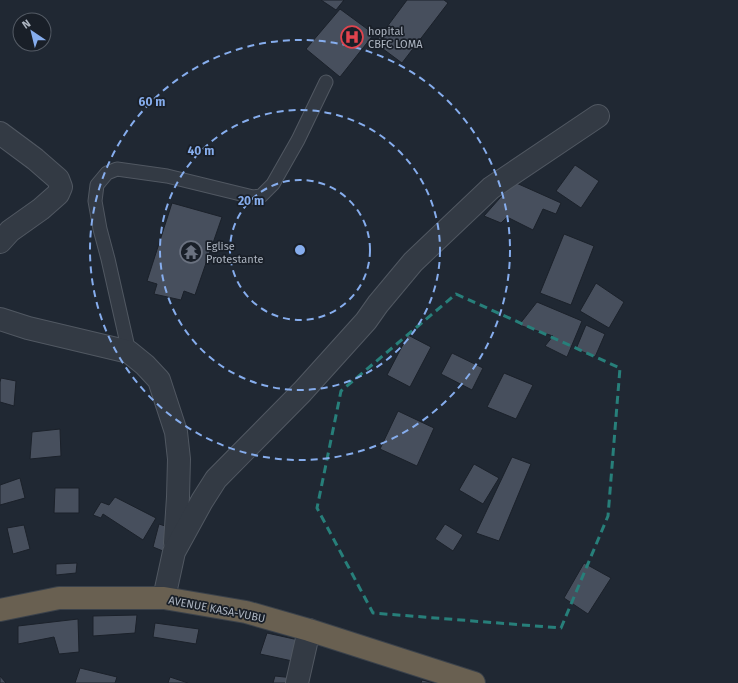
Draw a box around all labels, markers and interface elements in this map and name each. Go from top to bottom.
north arrow [12,12,52,52]
text: N [20,17,33,32]
hospital icon: hopital CBFC LOMA [339,24,365,50]
place label: hopital CBFC LOMA [368,25,423,51]
text: 60 m [139,95,165,109]
text: 40 m [188,144,214,158]
text: 20 m [238,194,264,208]
temple icon: Eglise Protestante [178,239,204,265]
place label: Eglise Protestante [206,240,264,266]
centre of rings [293,243,307,257]
street label: AVENUE KASA-VUBU [167,594,266,625]

